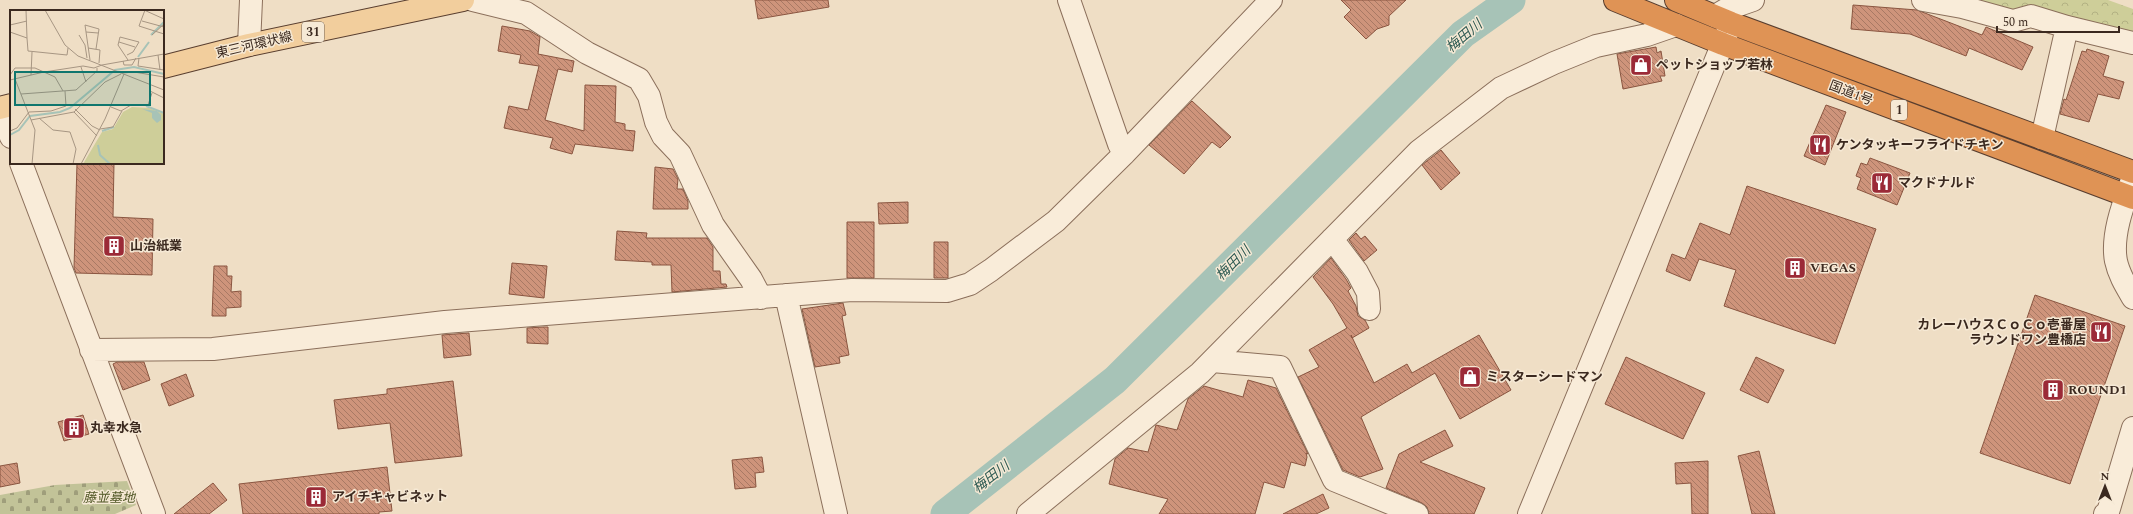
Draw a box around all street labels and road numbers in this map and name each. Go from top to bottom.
road number: 31 [302,22,324,42]
street label: 東三河環状線 [214,26,294,64]
street label: 国道1号 [1826,76,1876,110]
road number: 1 [1891,100,1907,120]

